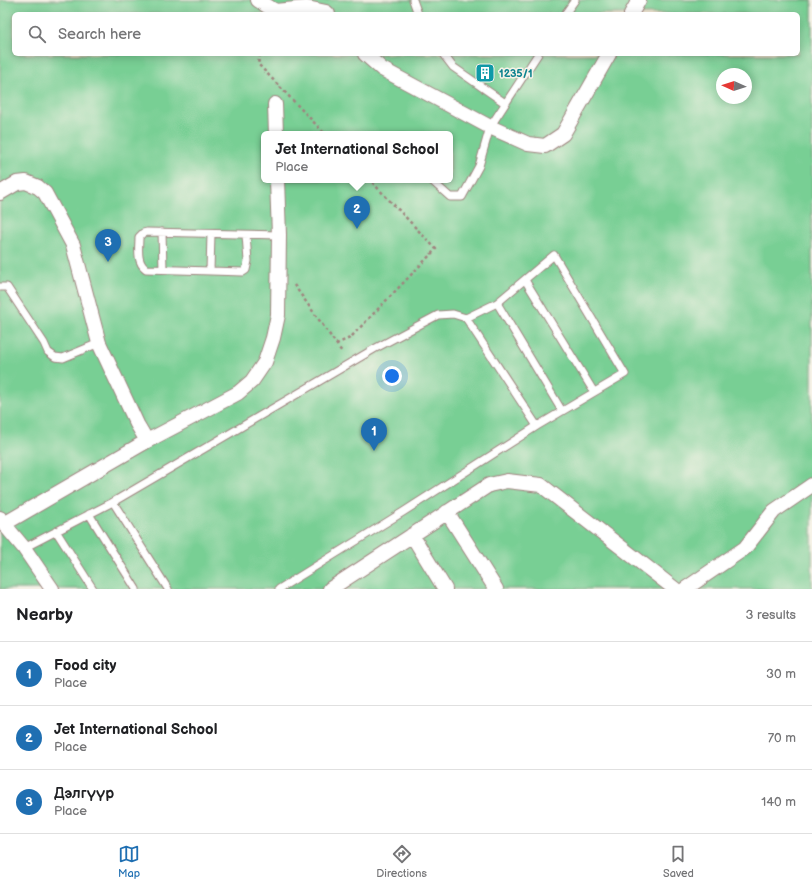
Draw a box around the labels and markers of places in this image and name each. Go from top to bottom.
building icon: 1235/1 [474,62,496,84]
place label: 1235/1 [499,67,533,80]
pin: 2 [344,196,370,229]
pin: 3 [95,229,121,262]
pin: 1 [361,418,387,451]

